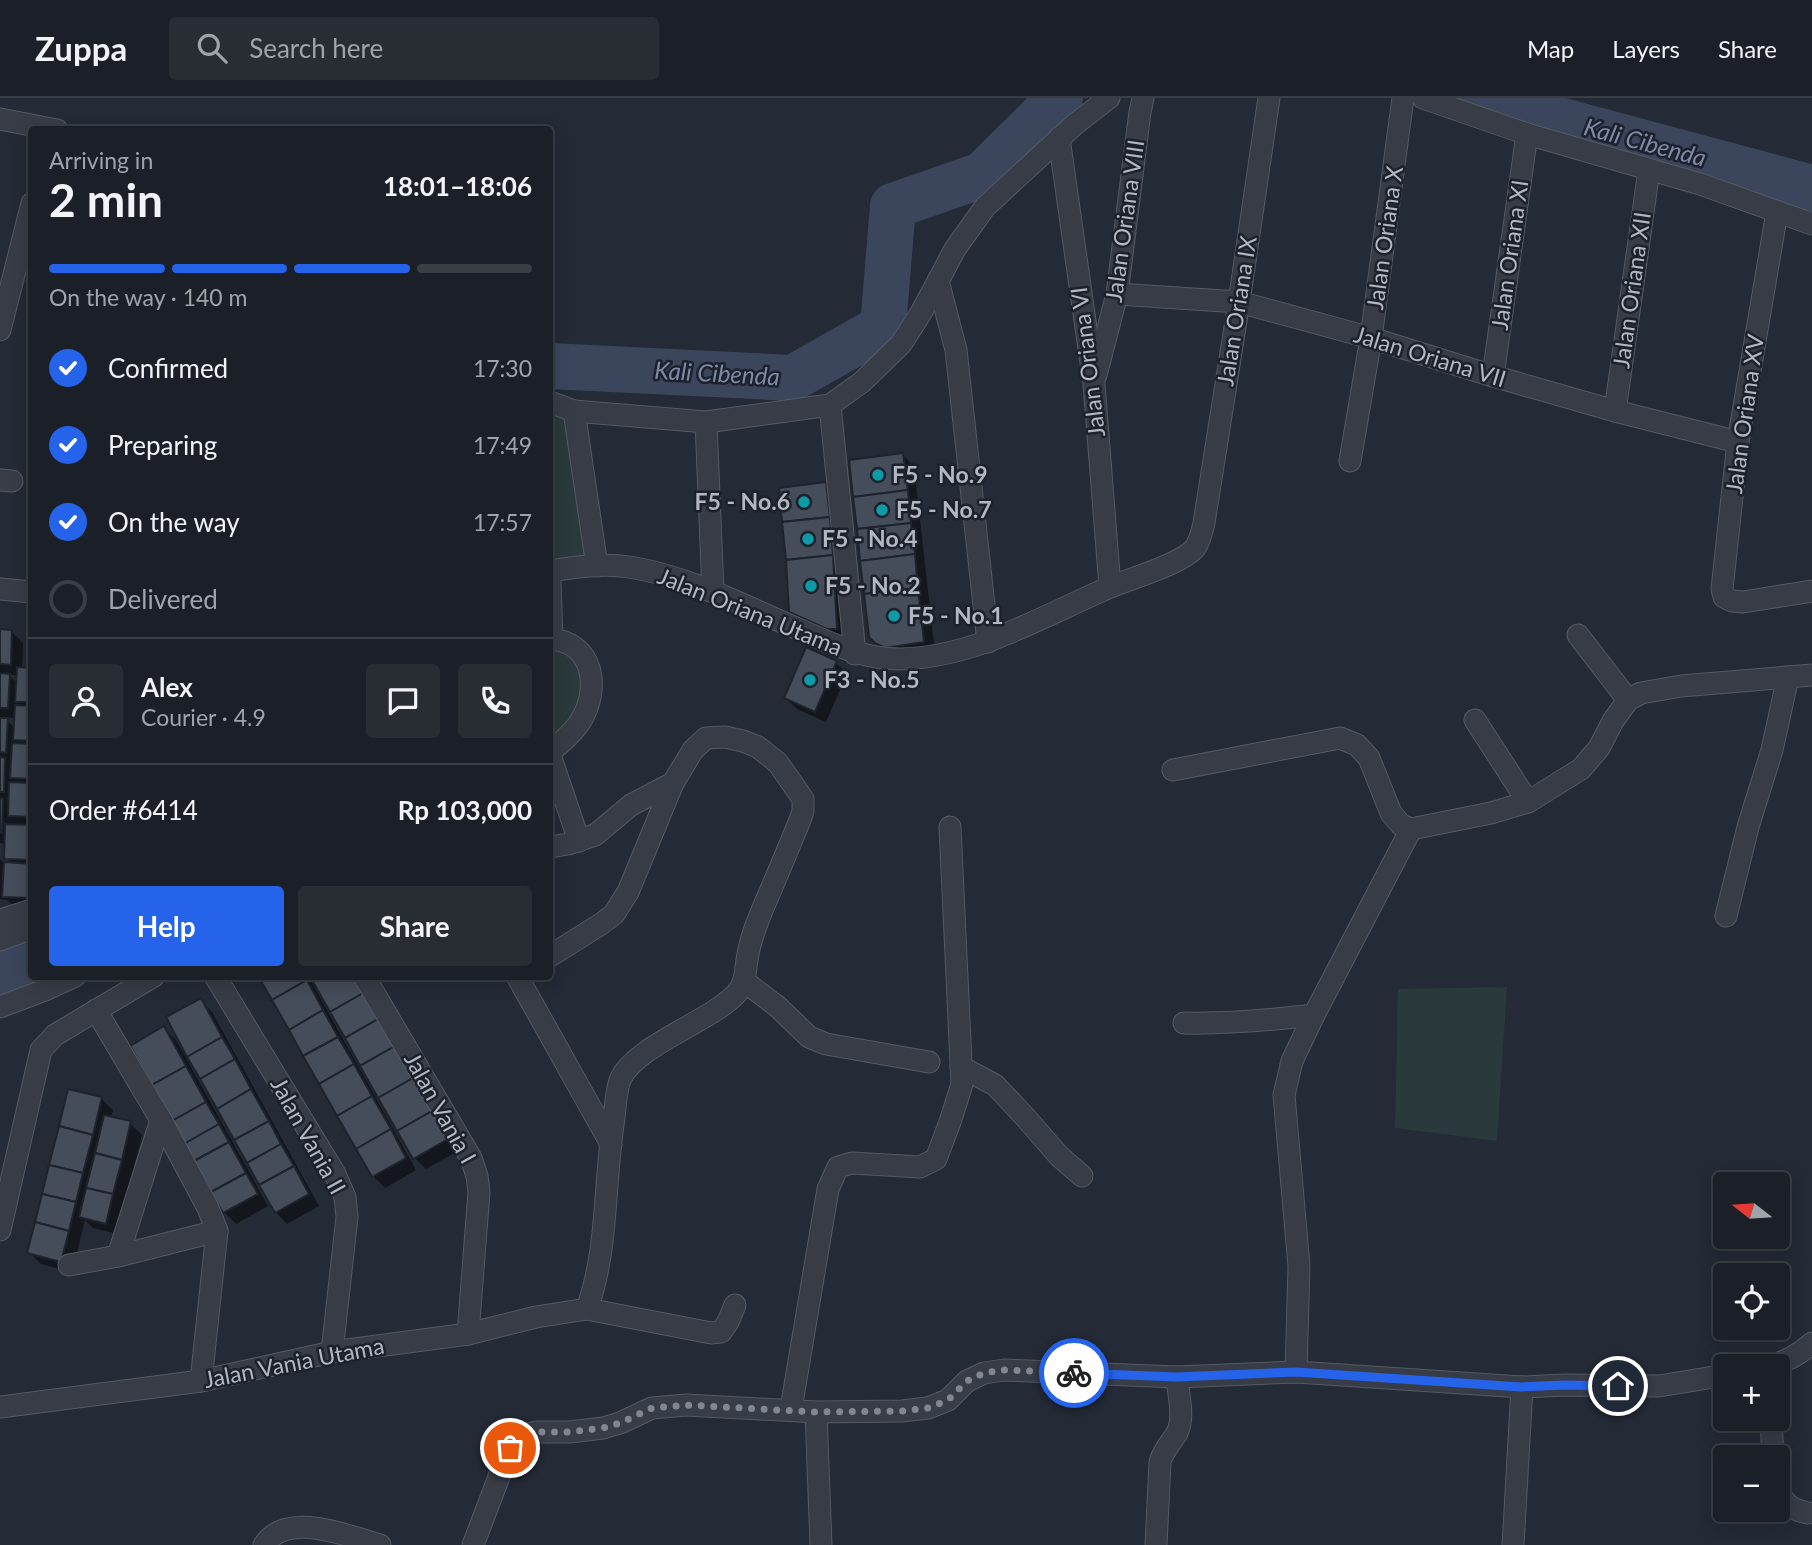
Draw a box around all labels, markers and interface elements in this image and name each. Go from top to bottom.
search box [169,17,659,80]
text: Zuppa [35,28,127,68]
icon: search [193,29,231,67]
text: Search here [249,32,383,64]
text: Map [1527,34,1574,63]
text: Layers [1612,34,1680,63]
text: Share [1718,34,1777,63]
water label: Kali Cibenda [1581,111,1710,172]
street label: Jalan Oriana VIII [1099,138,1149,304]
text: Arriving in [49,146,153,174]
street label: Jalan Oriana X [1360,164,1408,312]
text: 18:01–18:06 [383,170,532,202]
text: 2 min [49,172,163,227]
street label: Jalan Oriana XI [1485,178,1533,332]
street label: Jalan Oriana XII [1606,210,1656,370]
street label: Jalan Oriana IX [1210,234,1262,388]
text: On the way · 140 m [49,283,248,311]
street label: Jalan Oriana VI [1064,285,1110,439]
street label: Jalan Oriana VII [1351,320,1510,392]
street label: Jalan Oriana XV [1719,332,1769,495]
icon: check [49,349,87,387]
text: Confirmed [108,352,228,384]
text: 17:30 [473,354,532,382]
water label: Kali Cibenda [654,355,780,390]
icon: check [49,426,87,464]
text: Preparing [108,429,217,461]
text: 17:49 [473,431,532,459]
place label: F5 - No.9 [892,460,988,488]
marker: F5 - No.9 [870,467,886,483]
place label: F5 - No.6 [695,487,790,515]
marker: F5 - No.6 [796,494,812,510]
place label: F5 - No.7 [896,495,992,523]
marker: F5 - No.7 [874,502,890,518]
icon: check [49,503,87,541]
text: On the way [108,506,240,538]
text: 17:57 [473,508,532,536]
place label: F5 - No.4 [822,524,918,552]
marker: F5 - No.4 [800,531,816,547]
street label: Jalan Oriana Utama [654,561,847,661]
place label: F5 - No.2 [825,571,921,599]
marker: F5 - No.2 [803,578,819,594]
text: Delivered [108,583,218,615]
place label: F5 - No.1 [908,601,1004,629]
marker: F5 - No.1 [886,608,902,624]
button: person [49,664,123,738]
button: chat [366,664,440,738]
button: phone [458,664,532,738]
place label: F3 - No.5 [824,665,920,693]
text: Alex [141,671,193,703]
marker: F3 - No.5 [802,672,818,688]
text: Courier · 4.9 [141,703,266,731]
text: Order #6414 [49,794,198,826]
text: Rp 103,000 [398,794,532,826]
button: Help [49,886,284,966]
button: Share [298,886,532,966]
street label: Jalan Vania I [399,1047,483,1168]
street label: Jalan Vania II [265,1072,352,1199]
north arrow [1713,1172,1790,1250]
map controls [1713,1172,1790,1522]
button: locate [1713,1263,1790,1340]
street label: Jalan Vania Utama [201,1331,386,1393]
courier [1039,1338,1109,1408]
icon: bike [1055,1354,1093,1392]
button: + [1713,1354,1790,1431]
pin [1588,1356,1648,1416]
icon: home [1599,1367,1637,1405]
pin [480,1418,540,1478]
icon: bag [491,1429,529,1467]
button: − [1713,1445,1790,1522]

